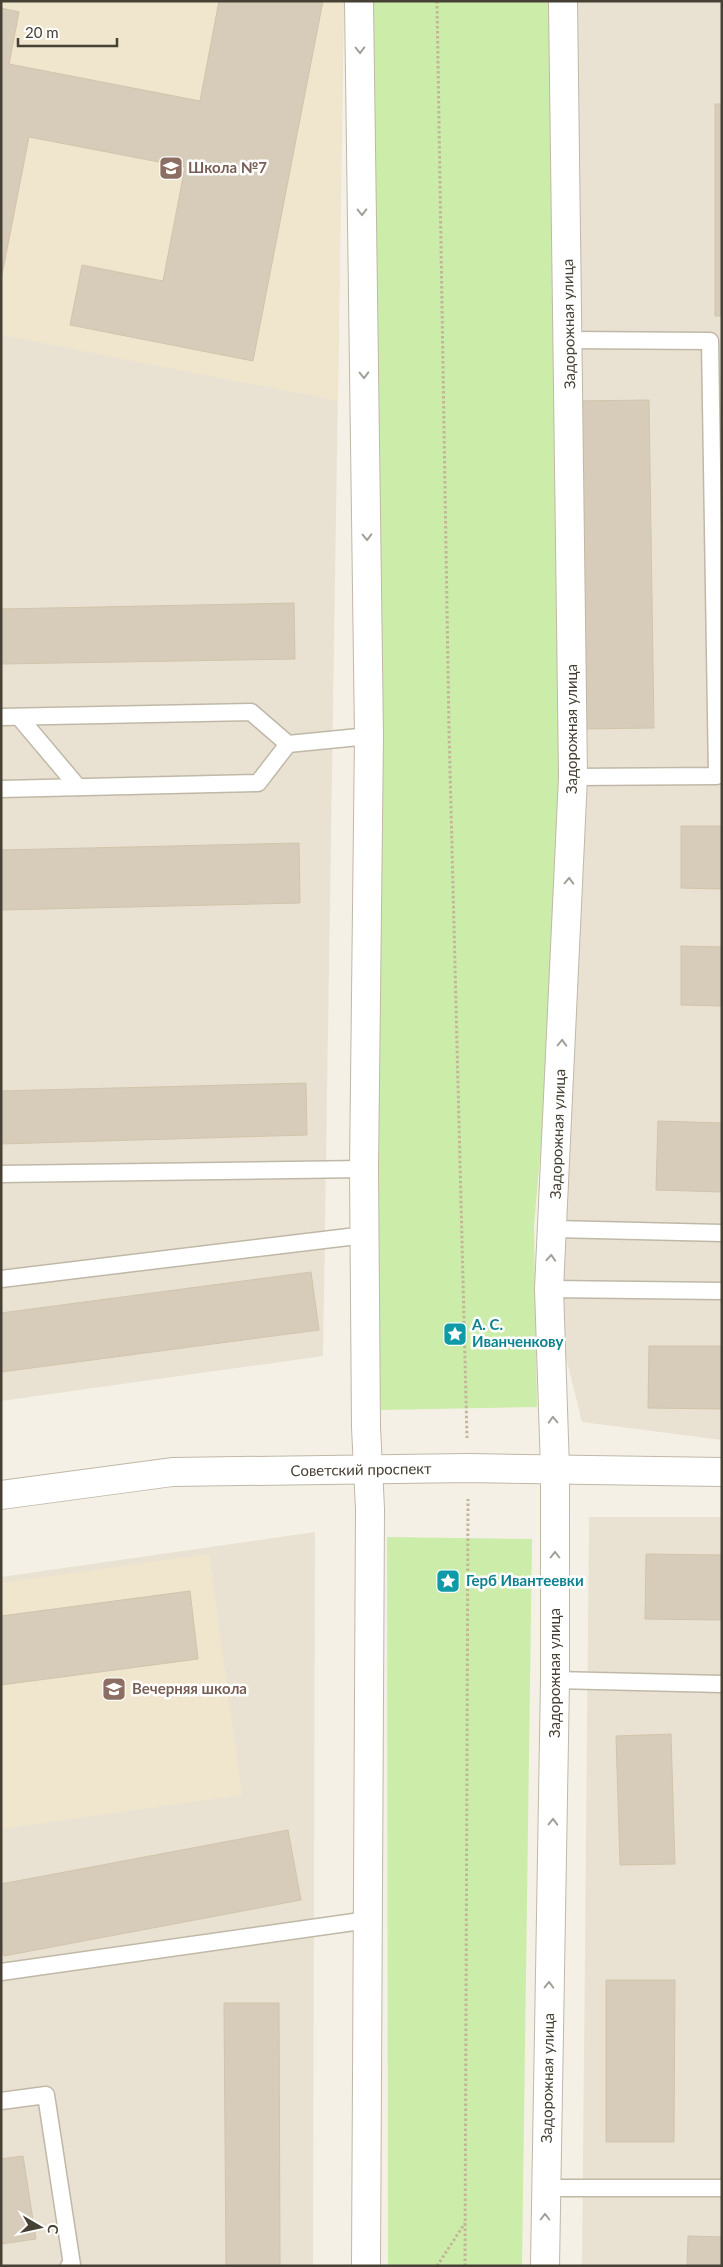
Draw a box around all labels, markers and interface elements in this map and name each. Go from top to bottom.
scale bar [18,15,116,47]
text: 20 m [25,23,59,41]
one-way arrow [355,46,365,54]
school or university icon: Школа №7 [158,155,184,181]
place label: Школа №7 [188,158,267,176]
one-way arrow [357,209,367,217]
street label: Задорожная улица [558,259,578,389]
one-way arrow [359,372,369,379]
one-way arrow [361,534,372,542]
street label: Задорожная улица [562,664,580,794]
one-way arrow [563,876,574,884]
one-way arrow [556,1039,567,1047]
street label: Задорожная улица [546,1069,568,1199]
one-way arrow [546,1253,557,1261]
place label: А. С. Иванченкову [471,1315,563,1350]
place icon: А. С. Иванченкову [442,1321,468,1347]
one-way arrow [548,1416,559,1424]
street label: Советский проспект [290,1459,432,1479]
one-way arrow [550,1550,560,1558]
place icon: Герб Ивантеевки [435,1568,461,1594]
place label: Герб Ивантеевки [466,1571,584,1589]
street label: Задорожная улица [545,1608,563,1738]
school or university icon: Вечерняя школа [101,1676,127,1702]
place label: Вечерняя школа [132,1679,247,1697]
one-way arrow [547,1818,558,1826]
one-way arrow [544,1980,555,1988]
street label: Задорожная улица [537,2013,557,2143]
north arrow [15,2202,65,2252]
one-way arrow [540,2213,551,2221]
text: С [44,2223,62,2236]

